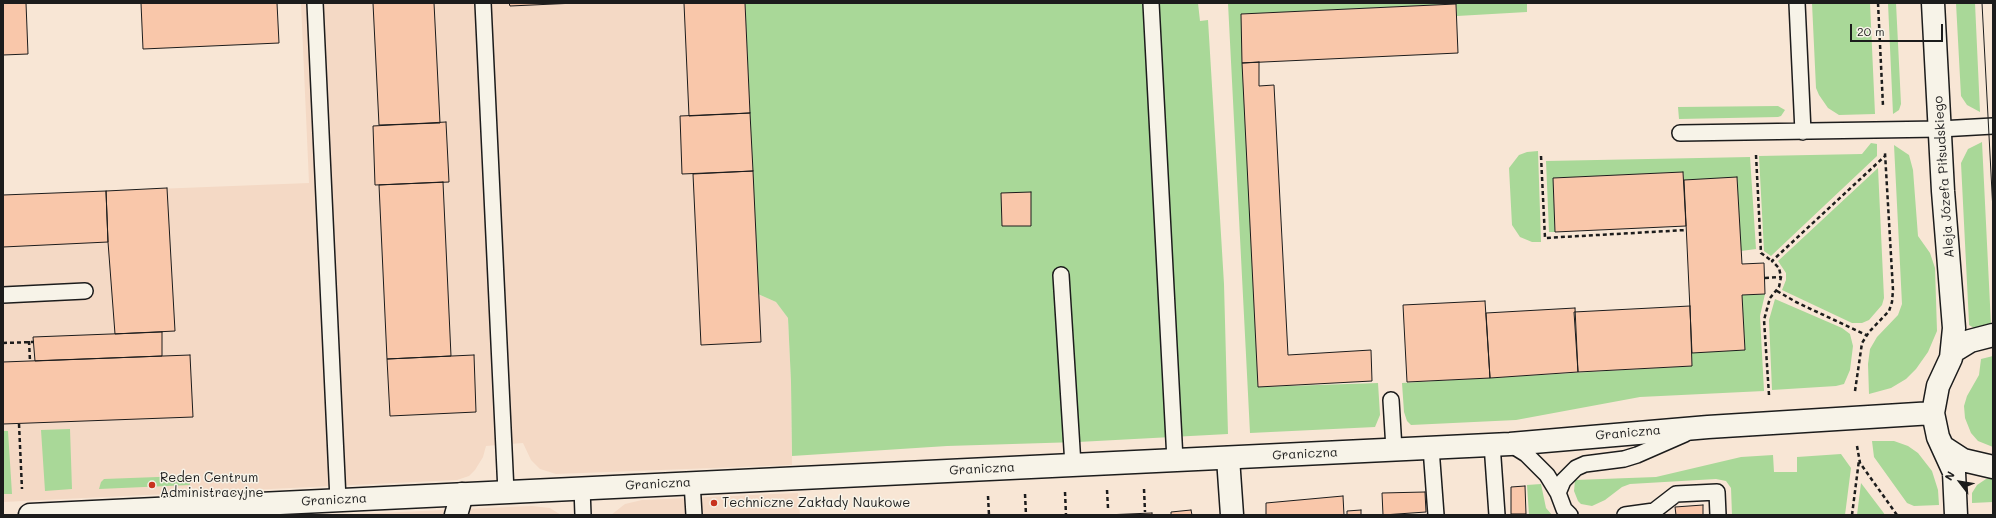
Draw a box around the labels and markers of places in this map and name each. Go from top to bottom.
place label: Reden Centrum Administracyjne [160,470,263,501]
marker: Reden Centrum Administracyjne [147,480,157,490]
place label: Techniczne Zakłady Naukowe [722,495,910,511]
marker: Techniczne Zakłady Naukowe [709,498,719,508]

